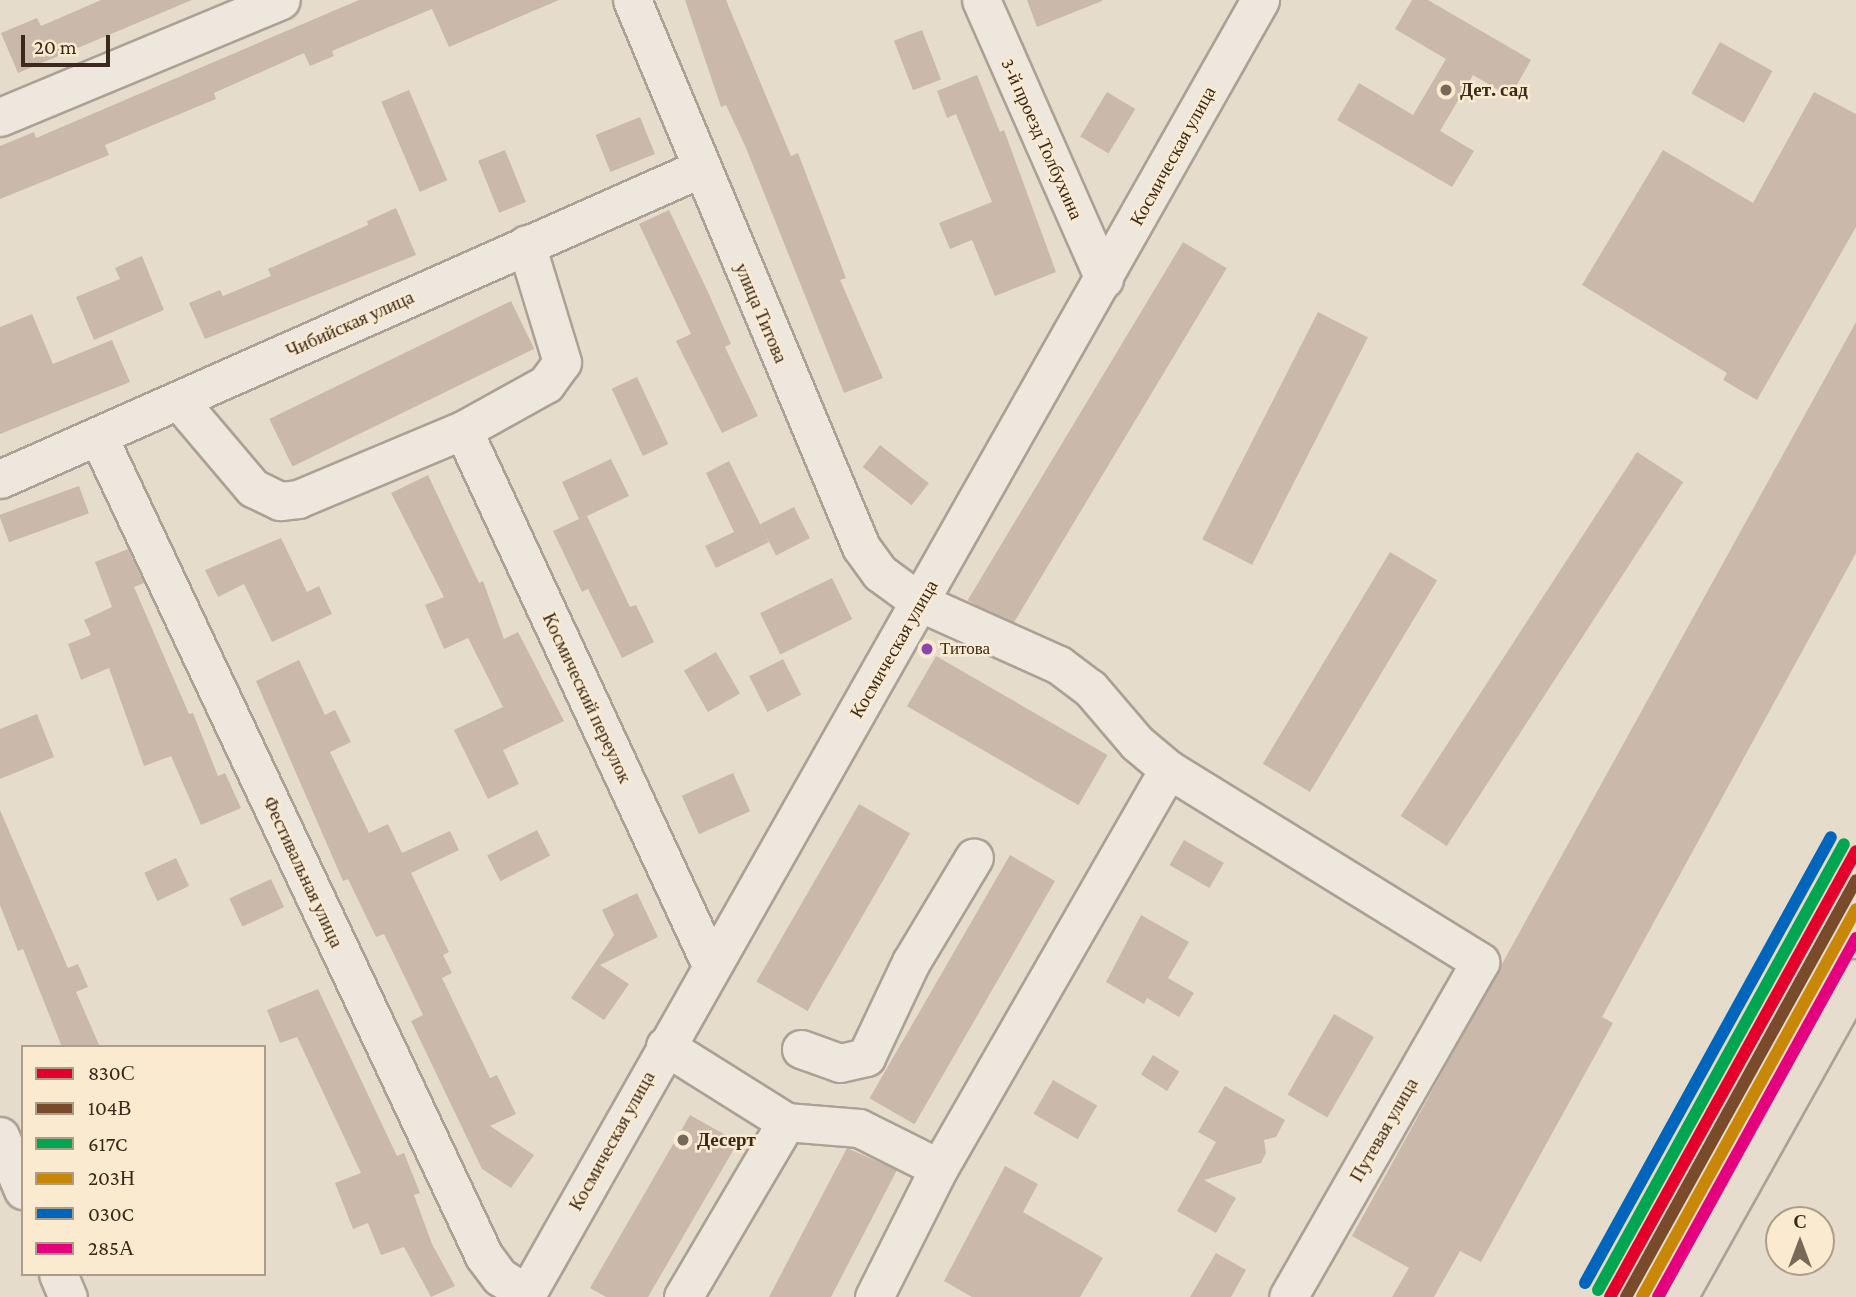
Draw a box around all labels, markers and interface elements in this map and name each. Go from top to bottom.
scale bar [24,21,114,65]
text: 20 m [34,35,77,59]
street label: 3-й проезд Толбухина [996,55,1088,223]
place label: Дет. сад [1460,79,1528,101]
street label: Космическая улица [1125,82,1221,230]
marker: Дет. сад [1438,82,1454,98]
street label: улица Титова [730,260,792,366]
street label: Чибийская улица [283,286,417,362]
street label: Космическая улица [845,576,943,722]
street label: Космический переулок [538,609,636,787]
place label: Титова [940,639,990,659]
marker: Титова [920,642,934,656]
street label: Фестивальная улица [258,793,348,951]
legend [21,1045,266,1276]
text: 830С [88,1061,135,1085]
street label: Космическая улица [564,1067,660,1215]
street label: Путевая улица [1345,1074,1423,1186]
text: 104В [88,1096,132,1120]
place label: Десерт [697,1129,756,1151]
text: 617C [88,1132,127,1156]
marker: Десерт [675,1132,691,1148]
text: 203Н [88,1166,135,1190]
text: 030C [88,1202,134,1226]
north arrow [1765,1206,1835,1276]
text: С [1793,1211,1807,1232]
text: 285А [88,1236,134,1260]

